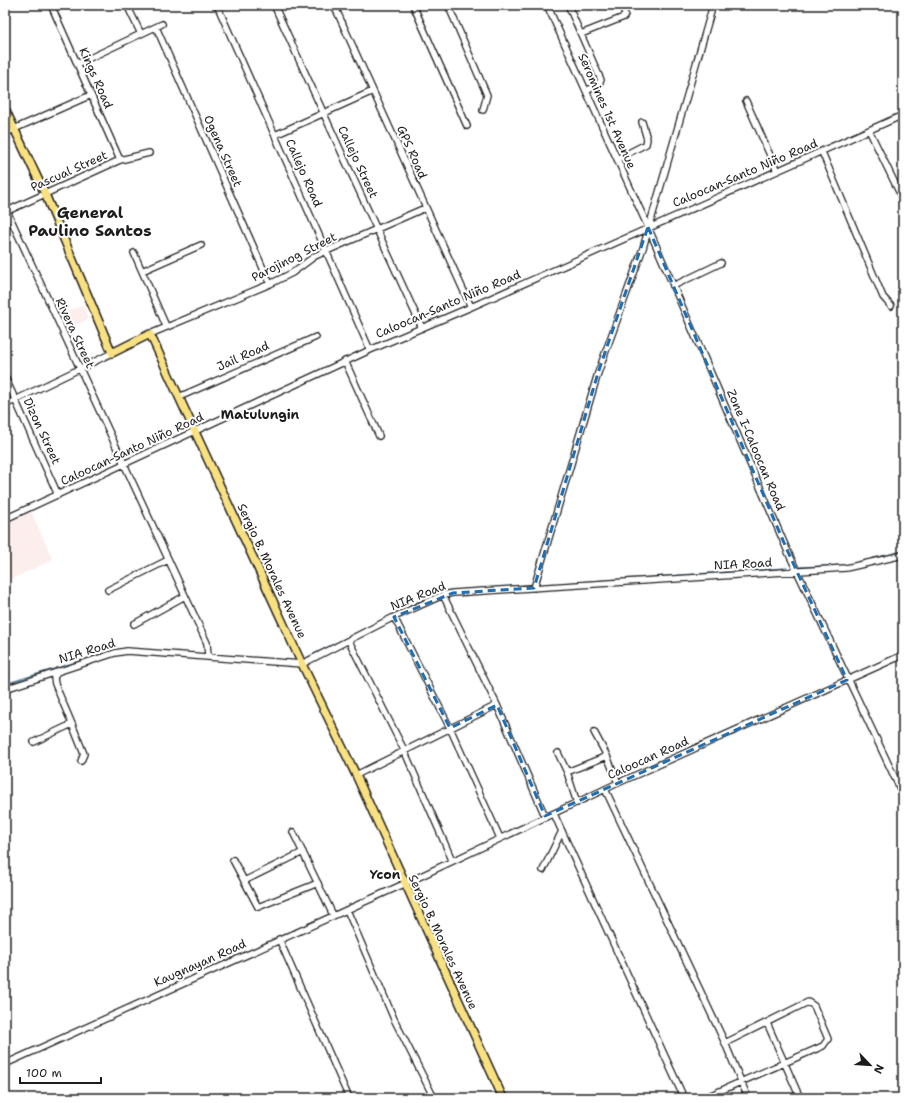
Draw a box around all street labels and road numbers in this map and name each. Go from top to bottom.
street label: Kings Road [75,45,117,112]
street label: Seromines 1st Avenue [574,51,640,171]
street label: Ogena Street [200,113,246,189]
street label: Callejo Street [334,123,382,201]
street label: GPS Road [393,123,431,182]
street label: Caloocan-Santo Niño Road [670,135,820,211]
street label: Callejo Road [282,136,326,210]
street label: Pascual Street [28,147,110,195]
street label: Parojinog Street [249,229,339,285]
street label: Caloocan-Santo Niño Road [373,266,523,342]
street label: Rivera Street [52,295,98,371]
street label: Jail Road [214,337,272,375]
street label: Zone I-Caloocan Road [723,387,789,514]
street label: Dizon Street [20,395,64,467]
street label: Caloocan-Santo Niño Road [58,409,206,489]
street label: Sergio B. Morales Avenue [234,501,310,641]
street label: NIA Road [713,554,773,574]
street label: NIA Road [388,578,448,614]
street label: NIA Road [57,635,118,667]
street label: Caloocan Road [605,733,692,783]
street label: Sergio B. Morales Avenue [405,872,481,1012]
street label: Kaugnayan Road [151,935,249,991]

